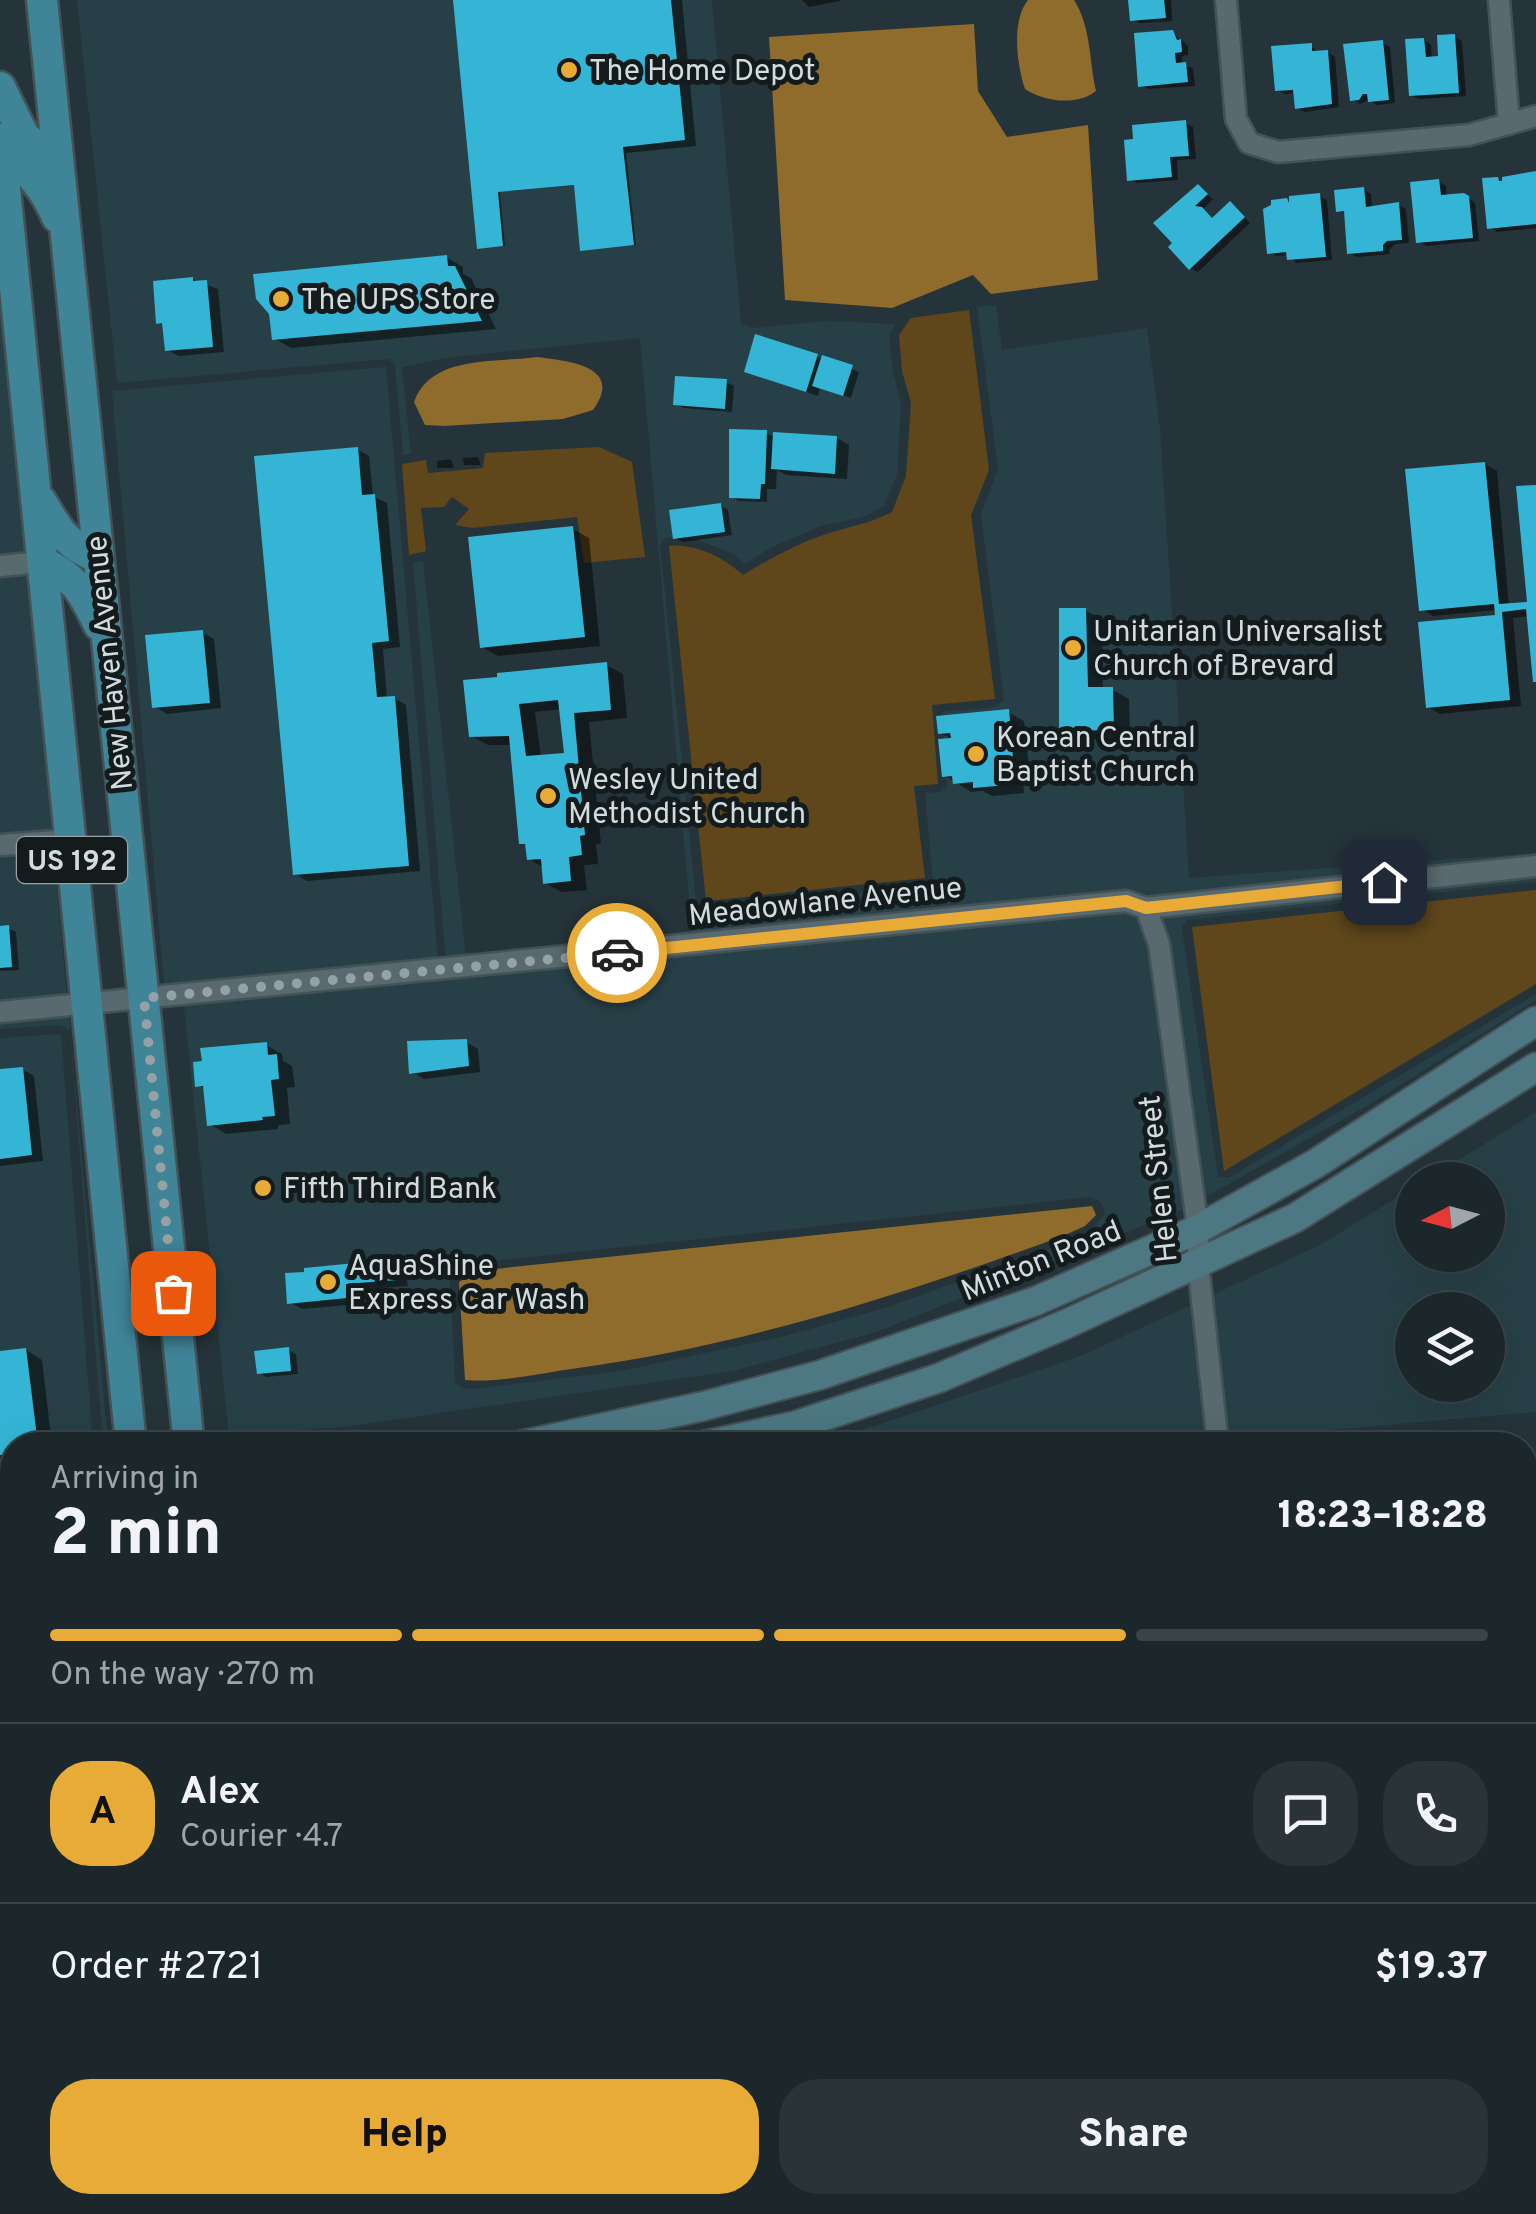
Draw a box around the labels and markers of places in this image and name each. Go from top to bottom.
place label: The Home Depot [589,54,816,91]
marker: The Home Depot [558,59,580,81]
place label: The UPS Store [301,283,495,320]
marker: The UPS Store [270,288,292,310]
place label: Unitarian Universalist Church of Brevard [1093,615,1383,686]
marker: Unitarian Universalist Church of Brevard [1062,637,1084,659]
place label: Korean Central Baptist Church [996,721,1196,792]
marker: Korean Central Baptist Church [965,743,987,765]
place label: Wesley United Methodist Church [568,763,806,834]
marker: Wesley United Methodist Church [537,785,559,807]
pin [1342,840,1427,925]
place label: Fifth Third Bank [283,1172,497,1209]
marker: Fifth Third Bank [252,1177,274,1199]
place label: AquaShine Express Car Wash [348,1249,585,1320]
pin [131,1251,216,1336]
marker: AquaShine Express Car Wash [317,1271,339,1293]

